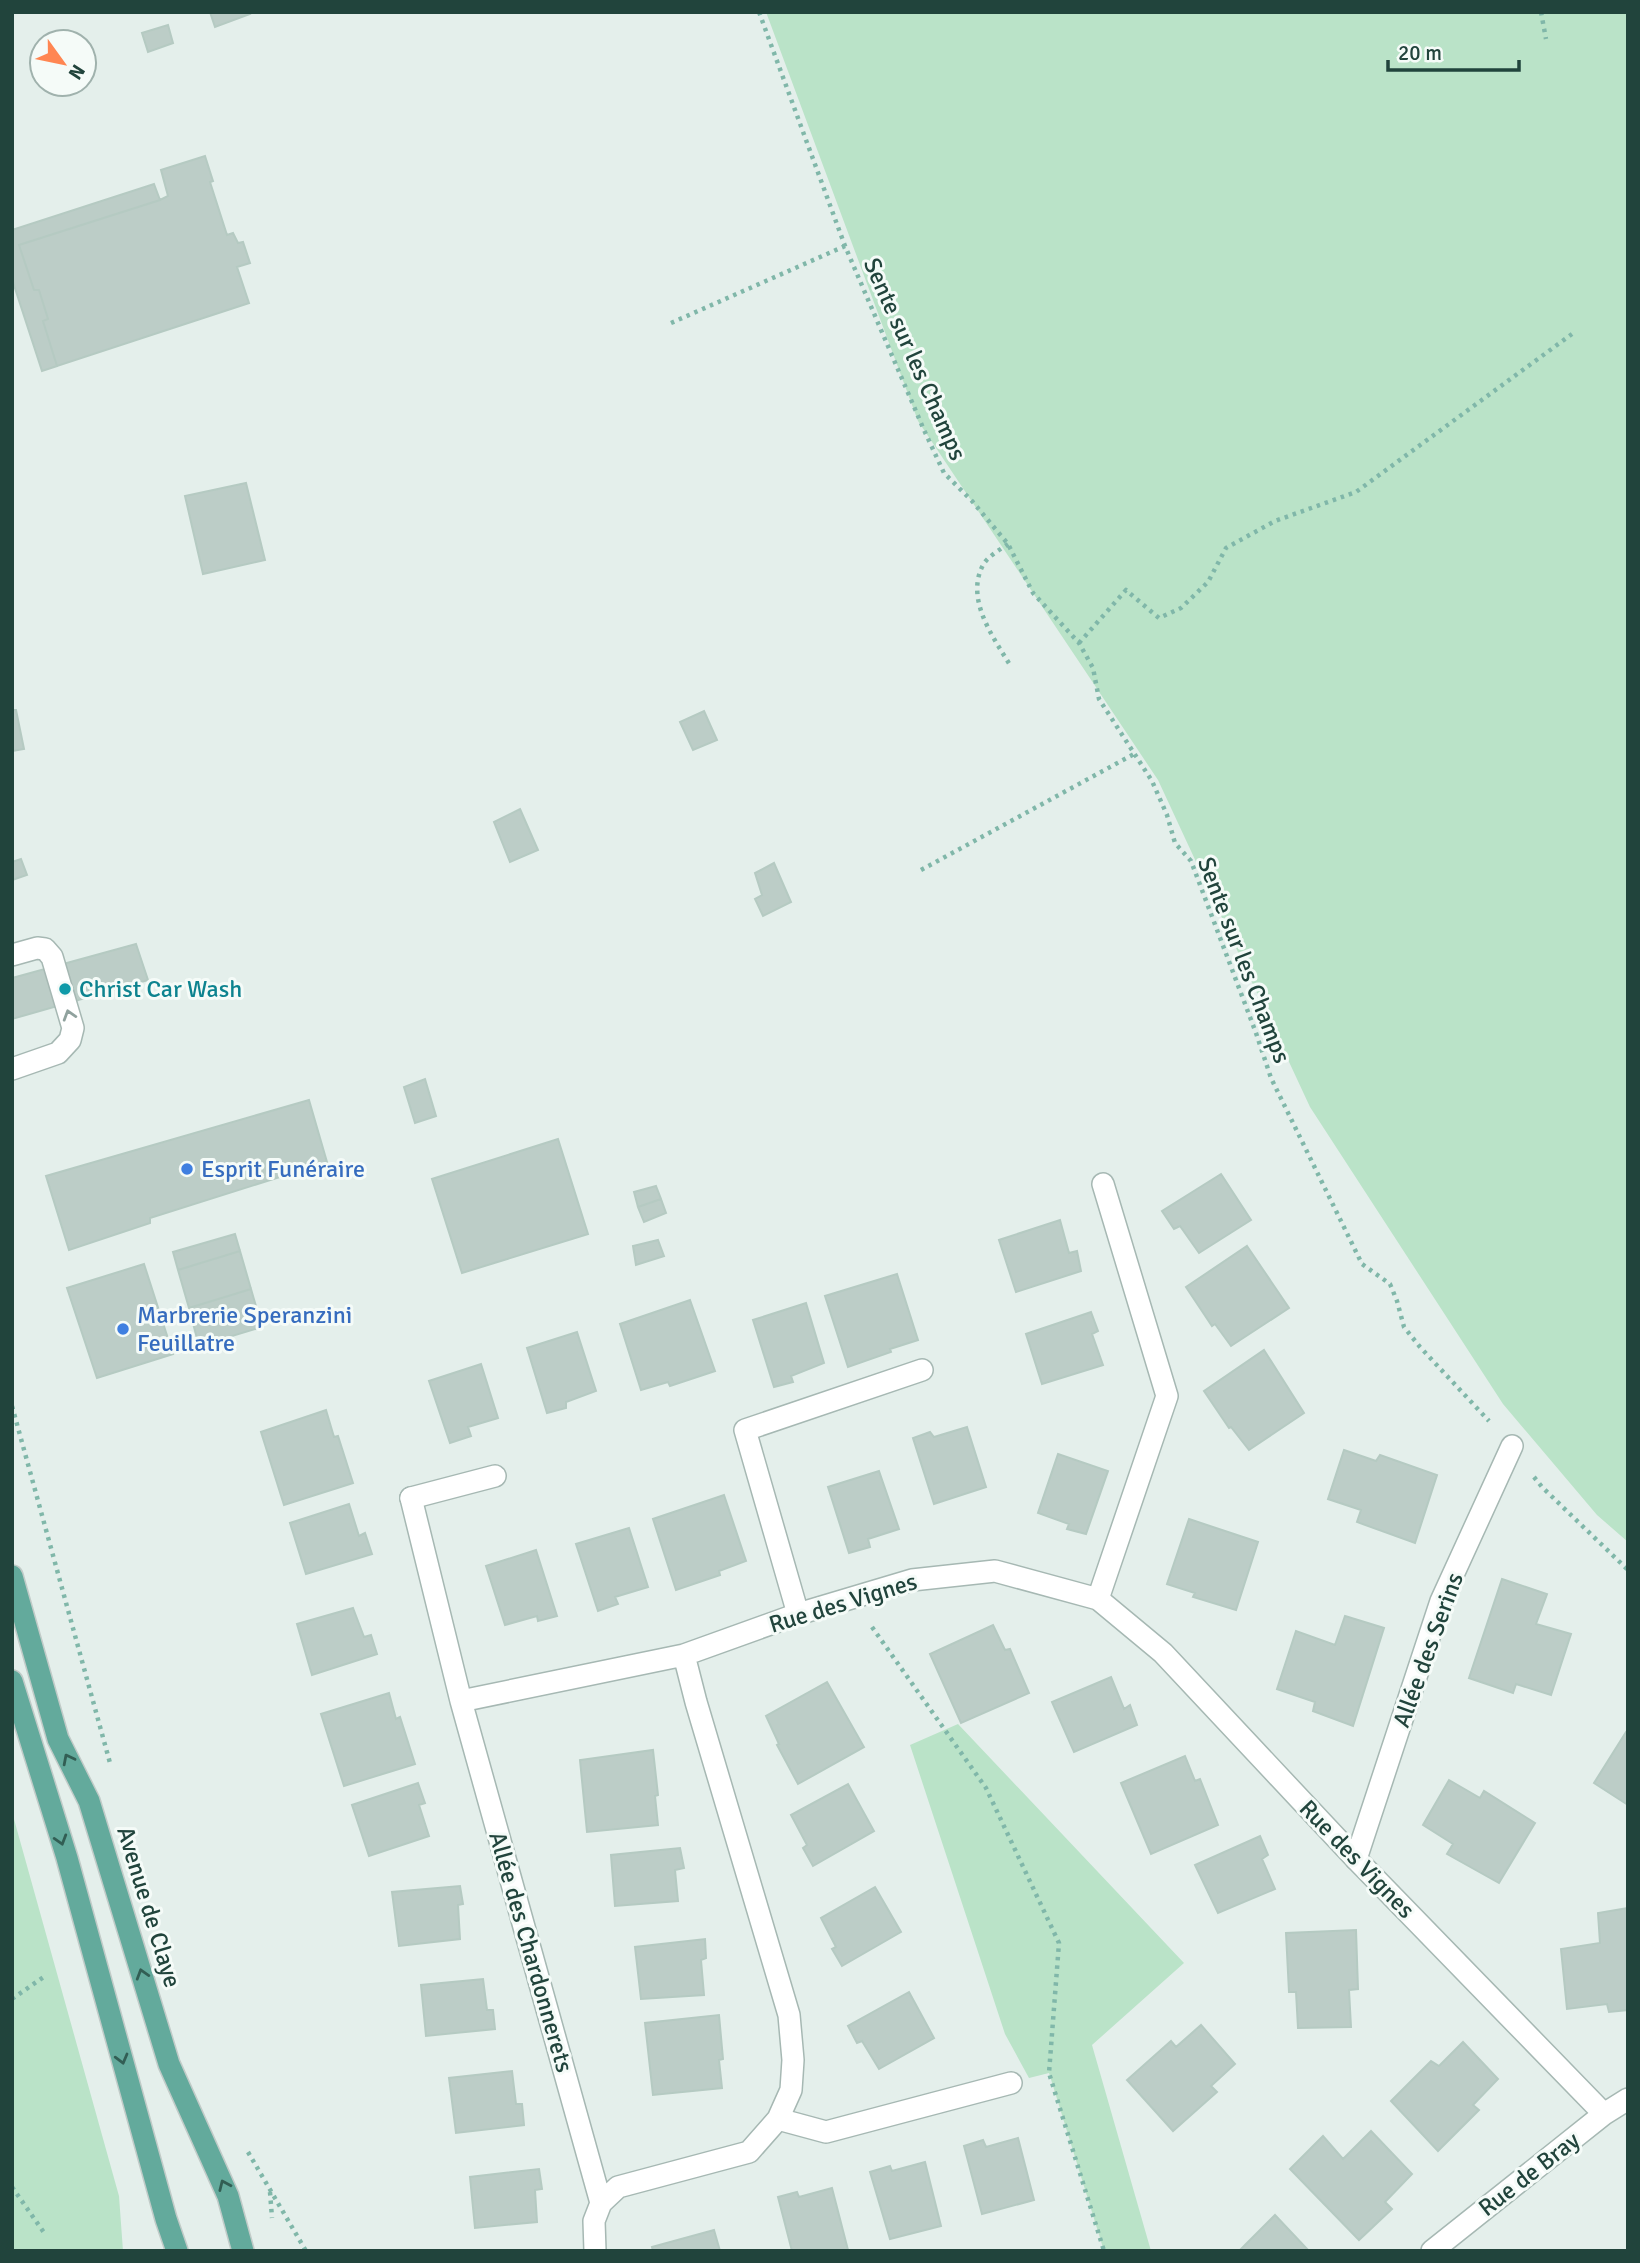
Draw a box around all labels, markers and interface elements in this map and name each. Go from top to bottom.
north arrow [28,28,98,98]
scale bar [1388,28,1519,72]
text: 20 m [1398,40,1442,66]
text: N [63,60,90,84]
street label: Sente sur les Champs [857,253,973,465]
street label: Sente sur les Champs [1191,853,1297,1067]
place label: Christ Car Wash [79,974,242,1004]
marker: Christ Car Wash [57,981,73,997]
one-way arrow [62,1009,77,1021]
place label: Esprit Funéraire [201,1154,365,1184]
marker: Esprit Funéraire [179,1161,195,1177]
place label: Marbrerie Speranzini Feuillatre [137,1300,352,1358]
marker: Marbrerie Speranzini Feuillatre [115,1321,131,1337]
street label: Rue des Vignes [765,1566,921,1640]
street label: Allée des Serins [1386,1568,1470,1732]
one-way arrow [62,1754,76,1766]
street label: Rue des Vignes [1293,1793,1421,1925]
street label: Avenue de Claye [110,1823,188,1991]
street label: Allée des Chardonnerets [482,1828,580,2076]
one-way arrow [53,1834,67,1846]
one-way arrow [135,1968,150,1980]
one-way arrow [114,2053,128,2065]
street label: Rue de Bray [1472,2125,1586,2223]
one-way arrow [218,2180,232,2193]

